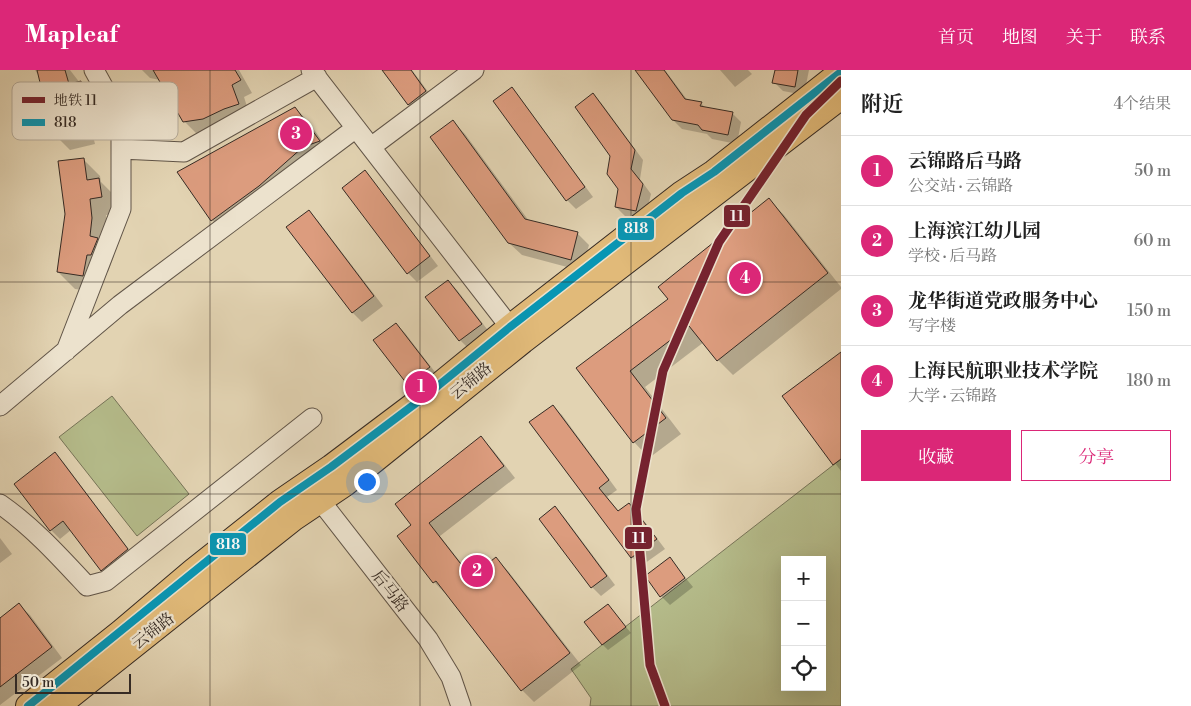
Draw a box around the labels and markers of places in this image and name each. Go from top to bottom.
pin: 3 [280,115,312,153]
pin: 4 [729,259,761,297]
pin: 1 [405,368,437,406]
pin: 2 [461,552,493,590]

